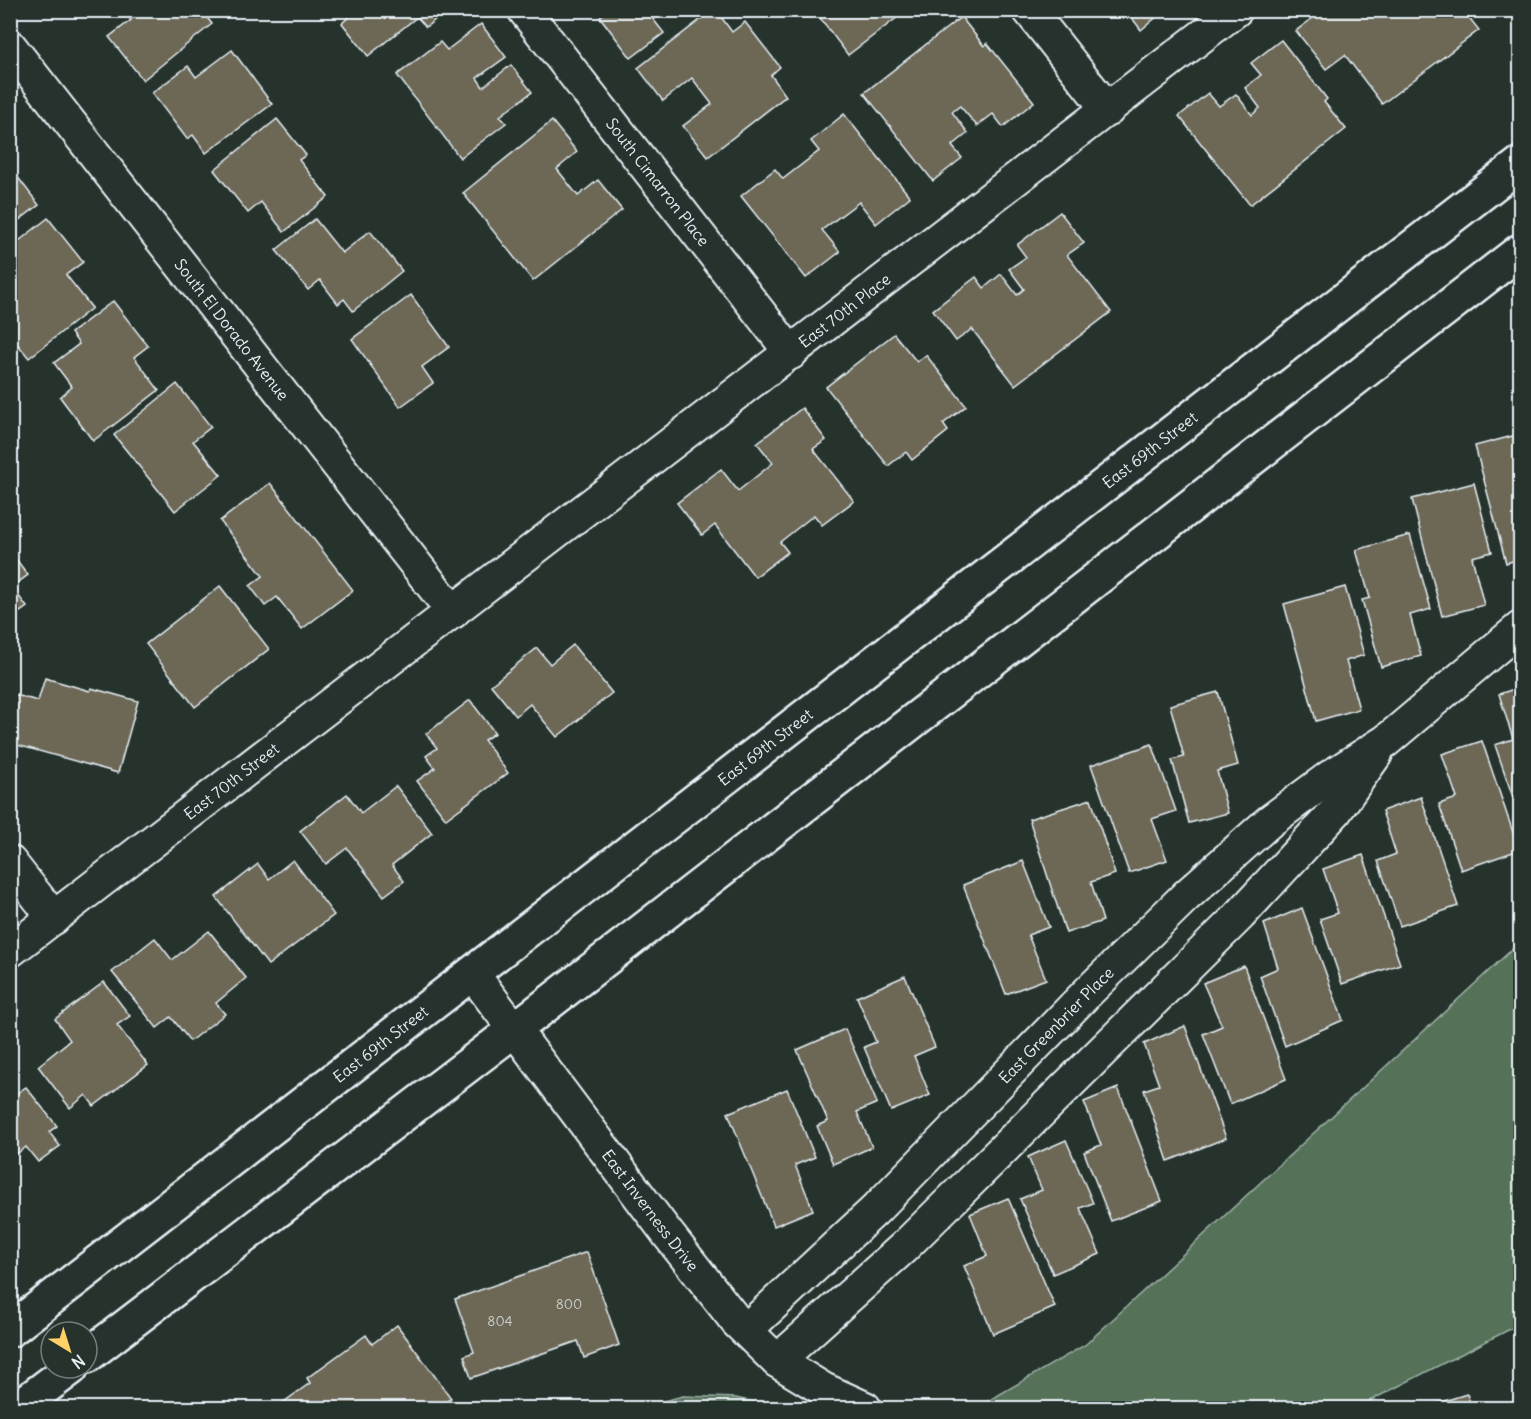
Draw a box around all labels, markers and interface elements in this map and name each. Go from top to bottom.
street label: South Cimarron Place [602,114,714,250]
street label: South El Dorado Avenue [170,255,293,404]
street label: East 70th Place [795,269,894,352]
street label: East 69th Street [1098,407,1202,493]
street label: East 69th Street [714,704,817,790]
street label: East 70th Street [180,738,283,824]
street label: East Greenbrier Place [994,963,1118,1088]
street label: East 69th Street [329,1001,432,1087]
street label: East Inverness Drive [598,1145,703,1275]
house number: 800 [556,1295,582,1313]
house number: 804 [487,1312,513,1330]
north arrow [39,1320,99,1380]
text: N [68,1351,89,1373]

